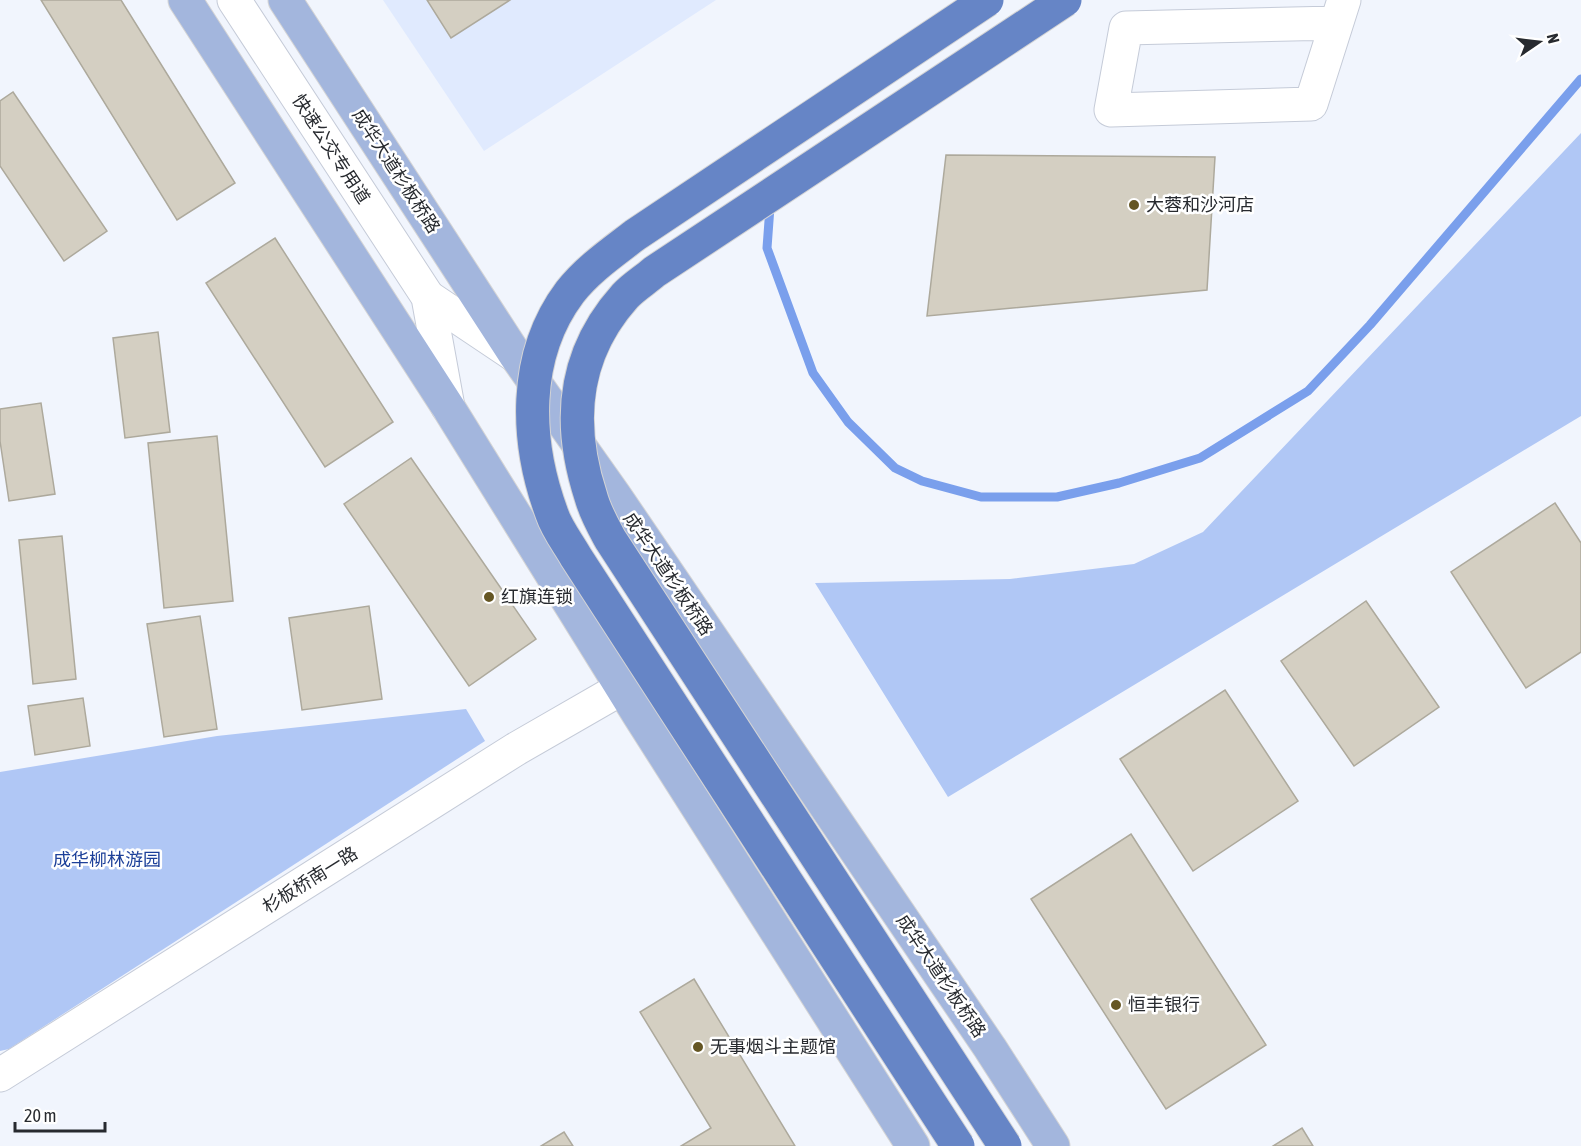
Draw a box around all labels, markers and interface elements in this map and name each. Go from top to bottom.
north arrow [1509,12,1569,72]
text: N [1544,32,1563,45]
street label: 快速公交专用道 [288,90,375,207]
street label: 成华大道杉板桥路 [348,105,444,237]
place label: 大蓉和沙河店 [1146,194,1254,215]
marker: 大蓉和沙河店 [1127,198,1141,212]
street label: 成华大道杉板桥路 [619,508,717,639]
place label: 红旗连锁 [501,586,573,607]
marker: 红旗连锁 [482,590,496,604]
street label: 杉板桥南一路 [258,842,361,917]
park label: 成华柳林游园 [53,849,161,870]
street label: 成华大道杉板桥路 [892,910,990,1041]
place label: 恒丰银行 [1128,994,1200,1015]
marker: 恒丰银行 [1109,998,1123,1012]
place label: 无事烟斗主题馆 [710,1036,836,1057]
marker: 无事烟斗主题馆 [691,1040,705,1054]
scale bar [15,1095,105,1133]
text: 20 m [24,1105,56,1126]

